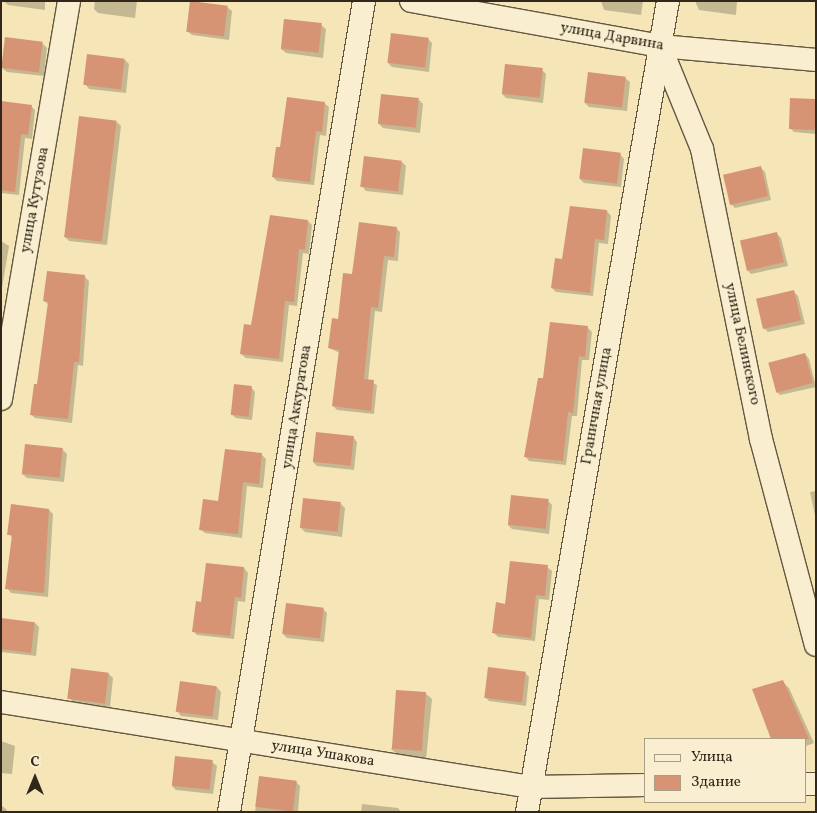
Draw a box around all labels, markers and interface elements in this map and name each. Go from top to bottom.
street label: улица Дарвина [559,19,665,55]
street label: улица Кутузова [17,146,53,254]
street label: улица Белинского [720,281,764,407]
street label: улица Аккуратова [278,344,316,470]
street label: Граничная улица [578,346,616,466]
street label: улица Ушакова [270,737,376,771]
legend [644,738,807,803]
text: Улица [691,747,733,768]
north arrow [10,753,60,803]
text: С [30,753,40,772]
text: Здание [691,772,741,793]

